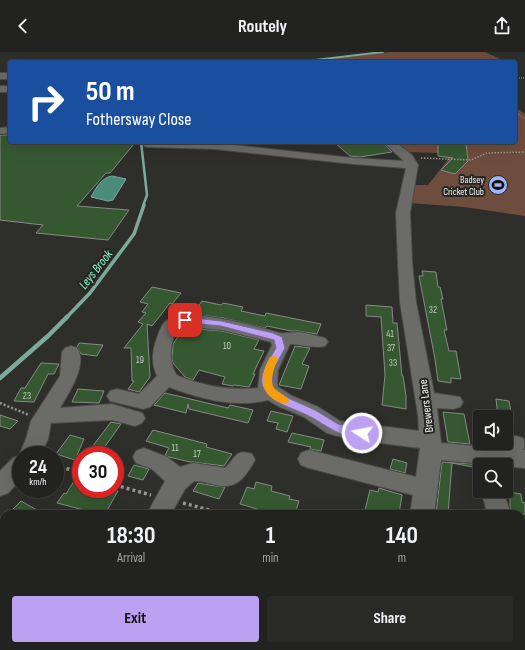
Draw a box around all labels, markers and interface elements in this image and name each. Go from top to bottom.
icon: back [12,15,34,37]
icon: share [491,15,513,37]
text: Routely [238,16,287,37]
text: 50 m [86,75,135,108]
icon: right [20,76,72,128]
text: Fothersway Close [86,109,192,130]
place label: Badsey Cricket Club [443,174,484,198]
sports icon: Badsey Cricket Club [487,174,509,196]
water label: Leys Brook [75,246,117,293]
pin [168,303,202,337]
house number: 32 [429,304,437,316]
icon: arrive [174,309,196,331]
house number: 41 [386,328,394,340]
house number: 10 [223,340,231,352]
house number: 37 [387,342,395,354]
house number: 19 [136,354,144,366]
house number: 33 [389,357,397,369]
street label: Brewers Lane [416,378,437,433]
house number: 23 [23,390,31,402]
map controls [473,410,513,498]
button: sound [473,410,513,450]
position arrow [341,412,383,454]
house number: 11 [172,442,179,454]
speed limit sign: 30 [72,446,124,498]
house number: 17 [193,448,201,460]
text: 24 [29,455,47,479]
button: search [473,458,513,498]
text: km/h [29,476,47,488]
text: 18:30 [107,521,155,550]
text: 1 [266,521,275,550]
text: 140 [386,521,418,550]
text: Arrival [117,550,145,566]
text: min [262,550,279,566]
text: m [398,550,406,566]
button: Exit [12,596,259,642]
button: Share [267,596,513,642]

